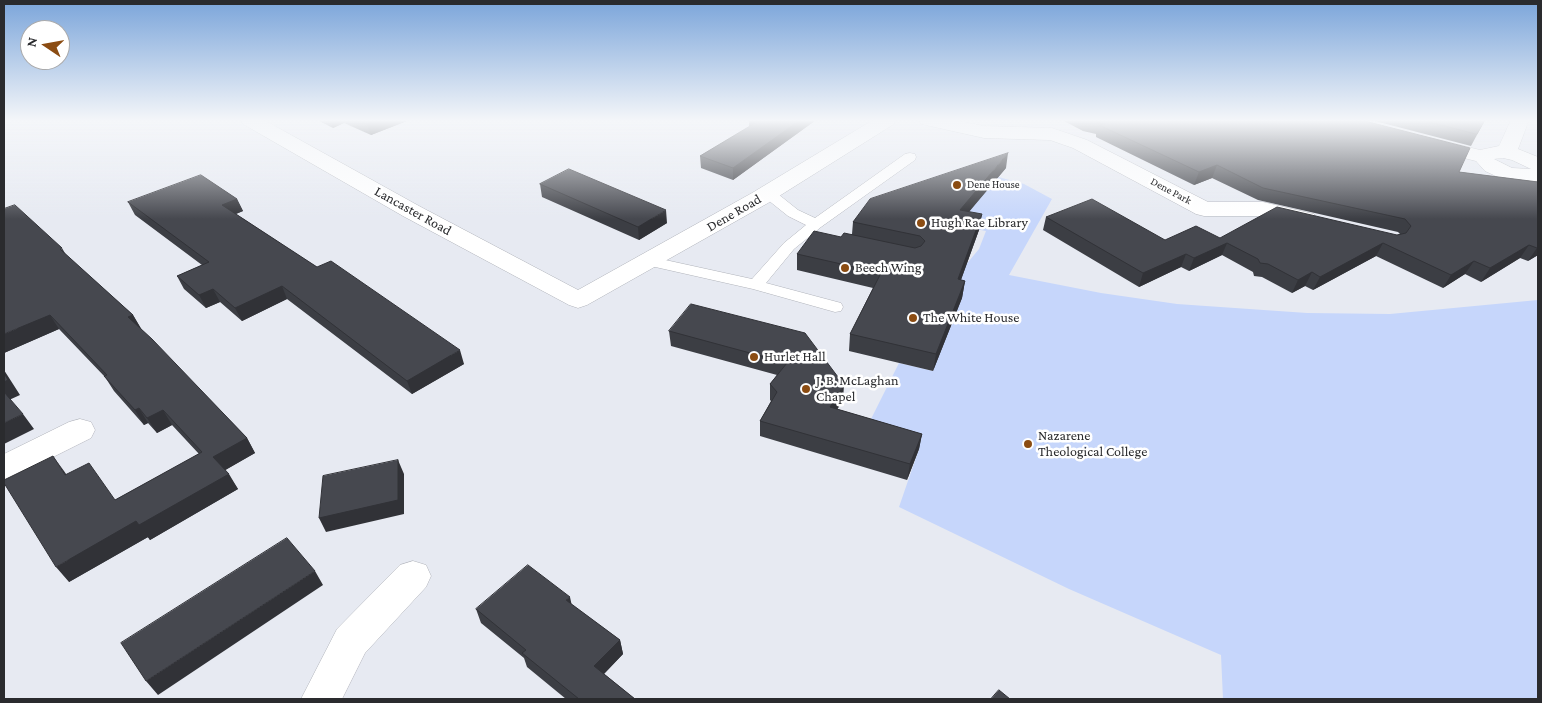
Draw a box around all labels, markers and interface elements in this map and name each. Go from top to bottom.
north arrow [20,20,70,70]
text: N [22,36,40,48]
street label: Dene Park [1148,175,1194,207]
place label: Dene House [967,178,1020,192]
marker: Dene House [951,179,963,191]
street label: Lancaster Road [372,183,454,239]
street label: Dene Road [704,191,764,235]
place label: Hugh Rae Library [931,215,1028,231]
marker: Hugh Rae Library [915,217,927,229]
place label: Beech Wing [855,260,921,276]
marker: Beech Wing [839,262,851,274]
place label: The White House [923,310,1019,326]
marker: The White House [907,312,919,324]
place label: Hurlet Hall [764,349,826,365]
marker: Hurlet Hall [748,351,760,363]
place label: J. B. McLaghan Chapel [816,373,899,406]
marker: J. B. McLaghan Chapel [800,383,812,395]
place label: Nazarene Theological College [1038,428,1147,461]
marker: Nazarene Theological College [1022,438,1034,450]

